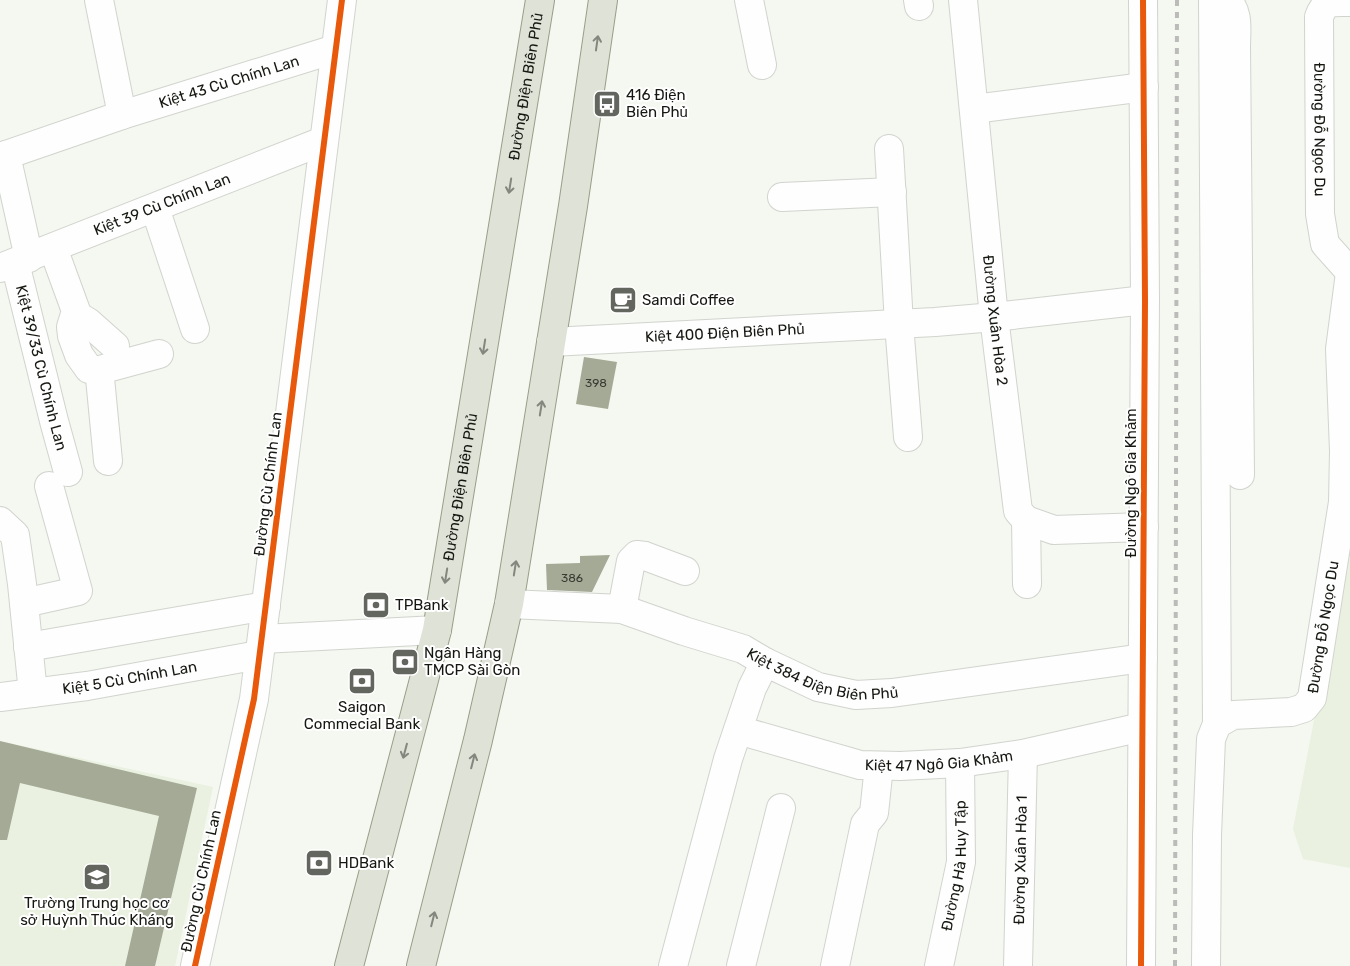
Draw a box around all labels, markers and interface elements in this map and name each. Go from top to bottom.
street label: Đường Điện Biên Phủ [505,11,547,162]
one-way arrow [592,35,602,51]
street label: Kiệt 43 Cù Chính Lan [157,52,301,112]
street label: Đường Đỗ Ngọc Du [1310,63,1329,197]
place label: 416 Điện Biên Phủ [626,86,688,121]
bus stop icon: 416 Điện Biên Phủ [592,89,622,119]
street label: Kiệt 39 Cù Chính Lan [91,169,233,239]
one-way arrow [504,178,514,194]
street label: Đường Xuân Hòa 2 [979,254,1011,387]
street label: Kiệt 39/33 Cù Chính Lan [12,283,71,453]
cafe icon: Samdi Coffee [608,285,638,315]
place label: Samdi Coffee [642,291,735,309]
street label: Kiệt 400 Điện Biên Phủ [644,320,805,346]
one-way arrow [478,338,488,354]
house number: 398 [585,376,607,390]
one-way arrow [536,400,546,416]
street label: Đường Ngô Gia Khảm [1122,408,1140,558]
street label: Đường Cù Chính Lan [250,411,286,557]
street label: Đường Điện Biên Phủ [439,412,481,562]
street label: Đường Đỗ Ngọc Du [1304,559,1343,695]
one-way arrow [510,561,520,577]
one-way arrow [441,568,451,584]
house number: 386 [561,571,583,585]
bank icon: TPBank [361,590,391,620]
place label: TPBank [395,596,449,614]
place label: Ngân Hàng TMCP Sài Gòn [424,644,520,679]
street label: Kiệt 384 Điện Biên Phủ [743,644,899,704]
bank icon: Ngân Hàng TMCP Sài Gòn [390,647,420,677]
street label: Kiệt 5 Cù Chính Lan [61,657,198,698]
bank icon: Saigon Commecial Bank [347,666,377,696]
place label: Saigon Commecial Bank [304,698,420,733]
one-way arrow [400,743,409,759]
street label: Kiệt 47 Ngô Gia Khảm [865,747,1014,775]
one-way arrow [469,754,478,770]
street label: Đường Xuân Hòa 1 [1010,795,1031,925]
street label: Đường Hà Huy Tập [938,800,970,933]
street label: Đường Cù Chính Lan [177,808,225,954]
bank icon: HDBank [304,848,334,878]
place label: HDBank [338,854,394,872]
school or university icon: Trường Trung học cơ sở Huỳnh Thúc Kháng [82,862,112,892]
place label: Trường Trung học cơ sở Huỳnh Thúc Kháng [20,894,174,929]
one-way arrow [429,911,439,927]

